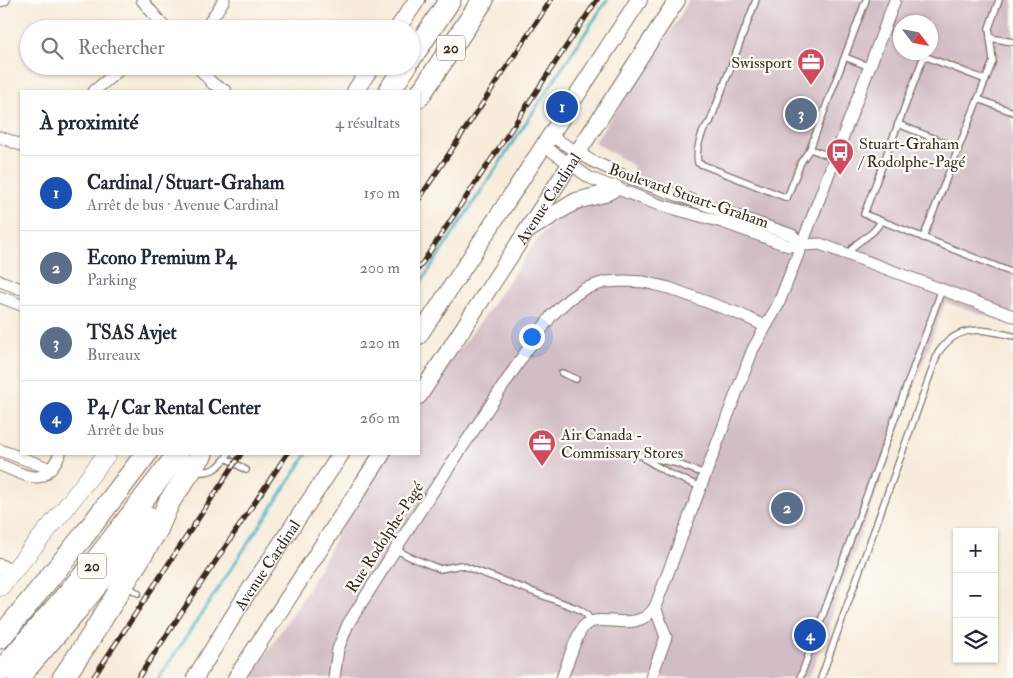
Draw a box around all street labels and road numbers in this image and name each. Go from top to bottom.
road number: 20 [437,36,465,60]
street label: Avenue Cardinal [511,149,586,249]
street label: Boulevard Stuart-Graham [606,159,772,233]
street label: Rue Rodolphe-Pagé [342,478,429,597]
street label: Avenue Cardinal [230,516,305,615]
road number: 20 [78,554,106,578]

